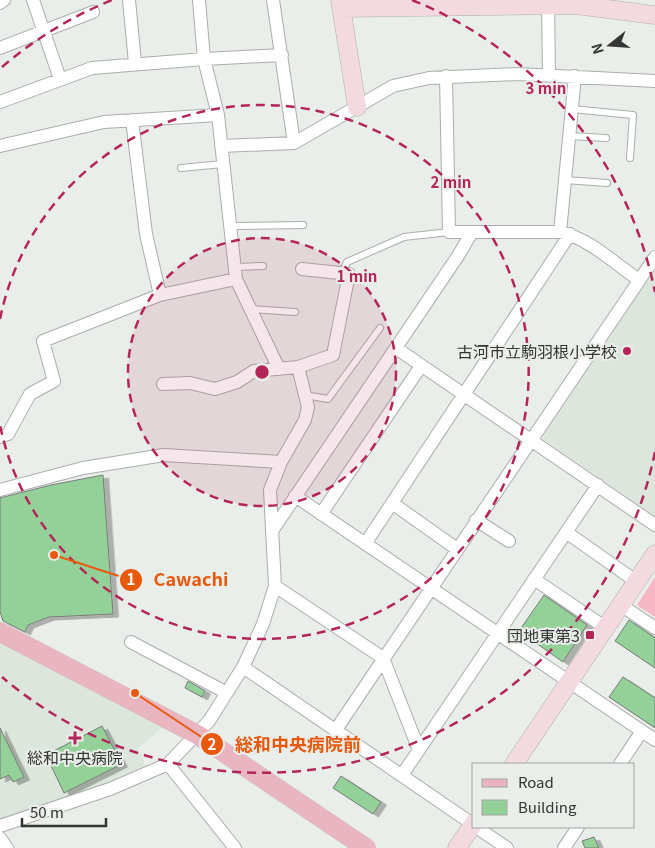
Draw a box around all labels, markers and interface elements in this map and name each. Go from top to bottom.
north arrow [585,20,635,70]
text: N [586,41,608,57]
text: 3 min [526,77,566,98]
text: 2 min [431,171,471,192]
text: 1 min [337,265,377,286]
place label: 古河市立駒羽根小学校 [457,339,617,363]
marker: 古河市立駒羽根小学校 [621,345,633,357]
centre of rings [253,363,271,381]
callout: Cawachi [119,564,239,597]
text: Cawachi [154,565,228,591]
text: 1 [127,568,135,589]
place label: 団地東第3 [507,623,580,647]
marker: 団地東第3 [584,629,596,641]
callout: 総和中央病院前 [200,728,371,761]
text: 総和中央病院前 [235,730,361,756]
marker: 総和中央病院 [68,731,82,745]
text: 2 [208,733,217,754]
place label: 総和中央病院 [27,745,123,769]
legend [472,763,635,828]
text: Road [518,771,554,792]
scale bar [22,796,106,828]
text: Building [518,796,577,817]
text: 50 m [30,801,64,822]

